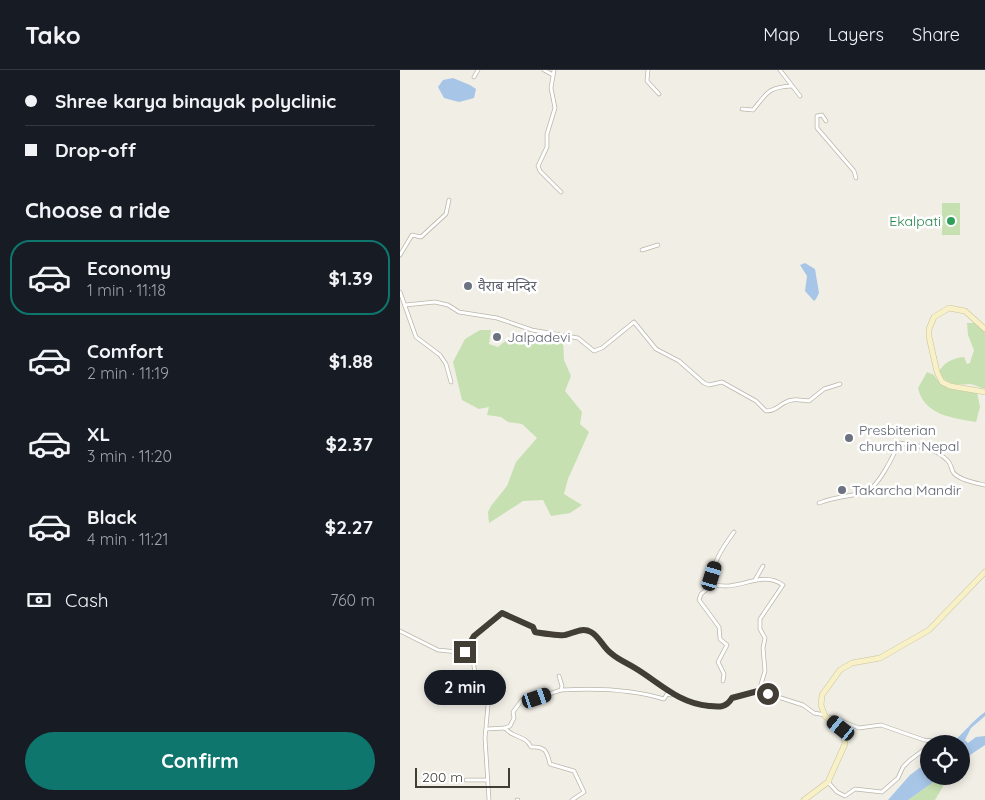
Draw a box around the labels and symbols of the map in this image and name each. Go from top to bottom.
place label: Ekalpati [889,212,941,230]
marker: Ekalpati [945,215,957,227]
place label: वैराब मन्दिर [478,277,537,295]
marker: वैराब मन्दिर [462,280,474,292]
place label: Jalpadevi [507,328,570,346]
marker: Jalpadevi [491,331,503,343]
place label: Presbiterian church in Nepal [859,421,959,455]
marker: Presbiterian church in Nepal [843,432,855,444]
place label: Takarcha Mandir [852,481,962,499]
marker: Takarcha Mandir [836,484,848,496]
car [700,559,723,593]
route end [454,641,476,663]
callout: 2 min [424,670,506,704]
route start [757,683,779,705]
car [520,686,553,710]
car [824,713,857,743]
scale bar [415,765,510,788]

